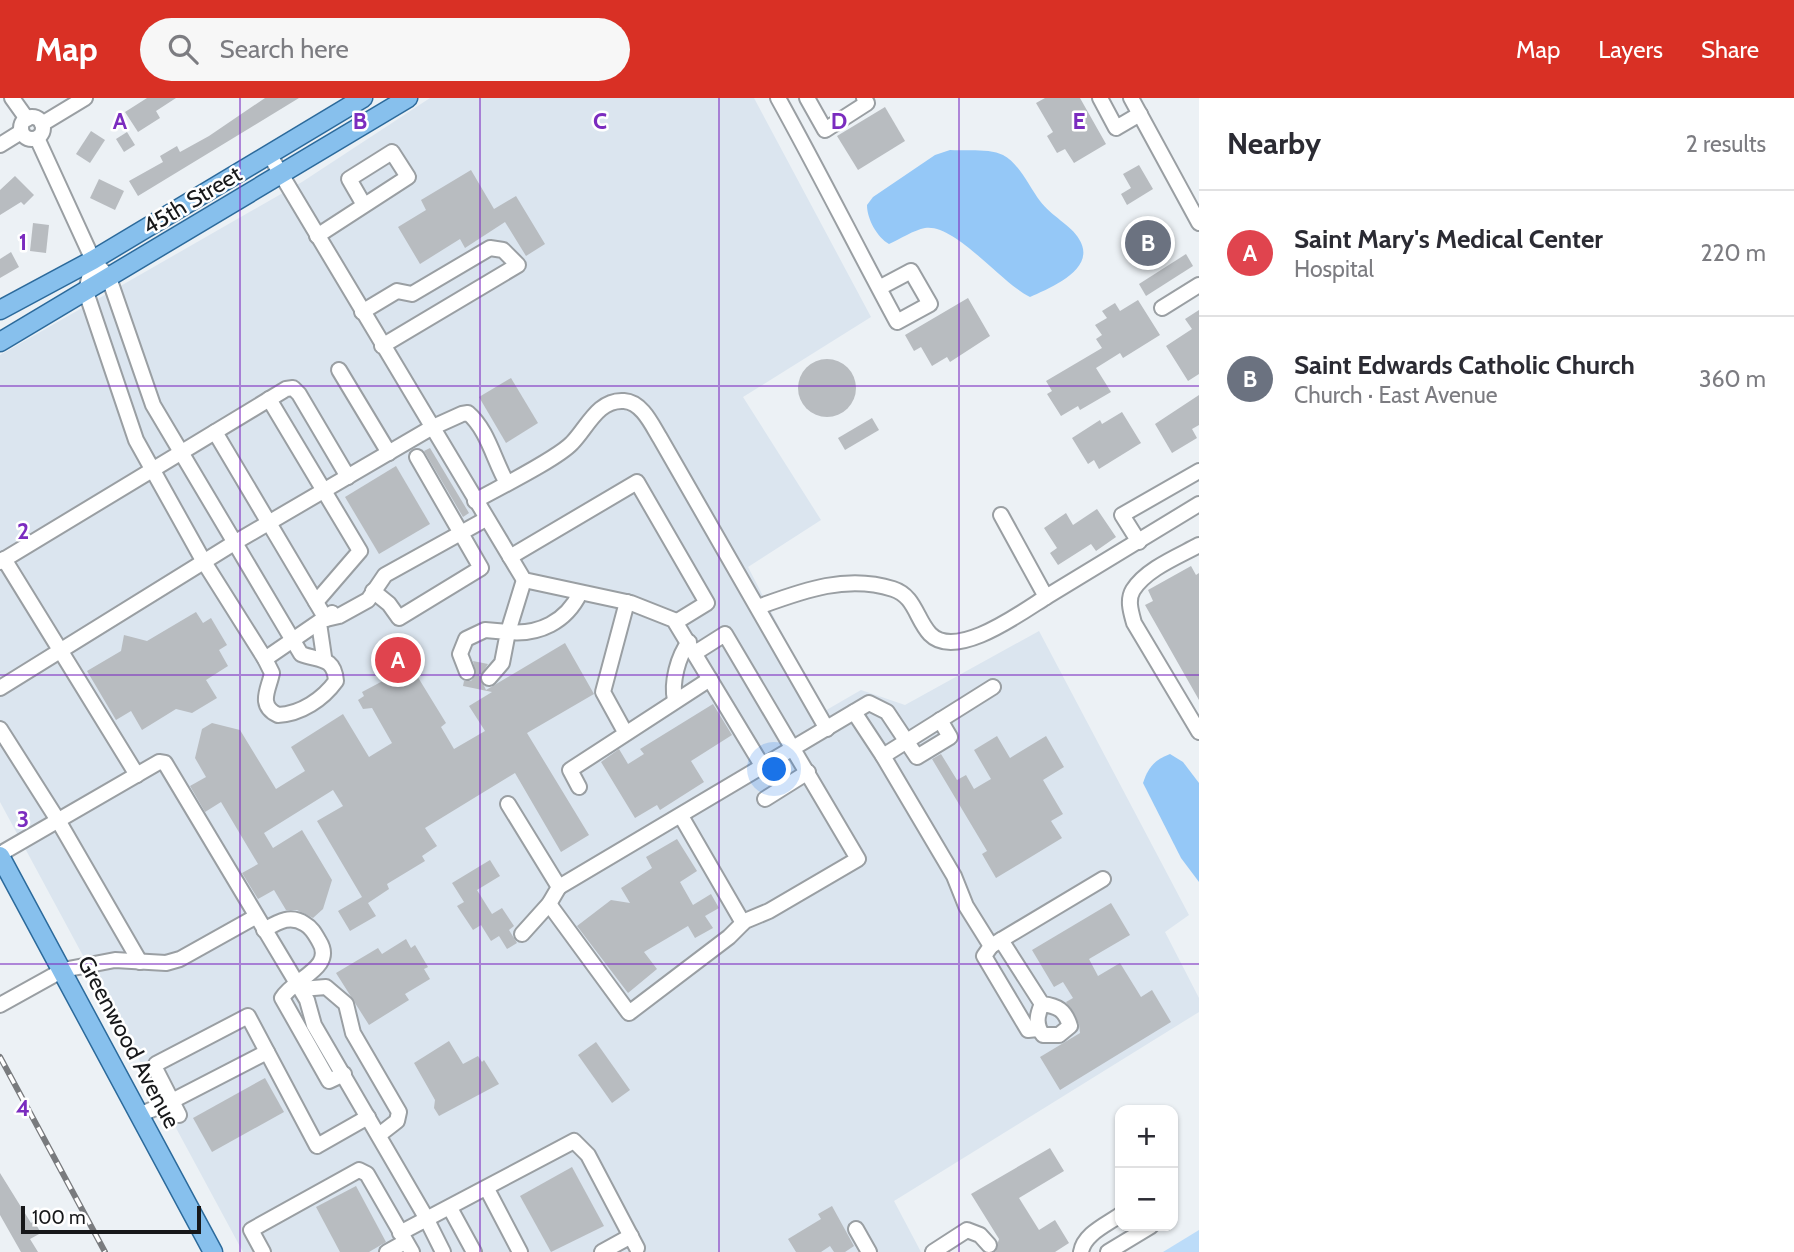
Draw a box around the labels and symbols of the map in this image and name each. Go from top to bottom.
text: A [113,107,128,135]
text: B [353,107,367,135]
text: C [593,107,607,135]
text: D [831,107,847,135]
text: E [1072,107,1086,135]
street label: 45th Street [138,159,247,240]
pin: B [1125,217,1171,269]
text: 1 [19,228,27,256]
text: 2 [17,517,29,545]
pin: A [375,634,421,686]
your location [757,752,791,786]
text: 3 [17,805,29,833]
street label: Greenwood Avenue [72,951,186,1133]
text: 4 [16,1094,30,1122]
scale bar [21,1203,201,1235]

